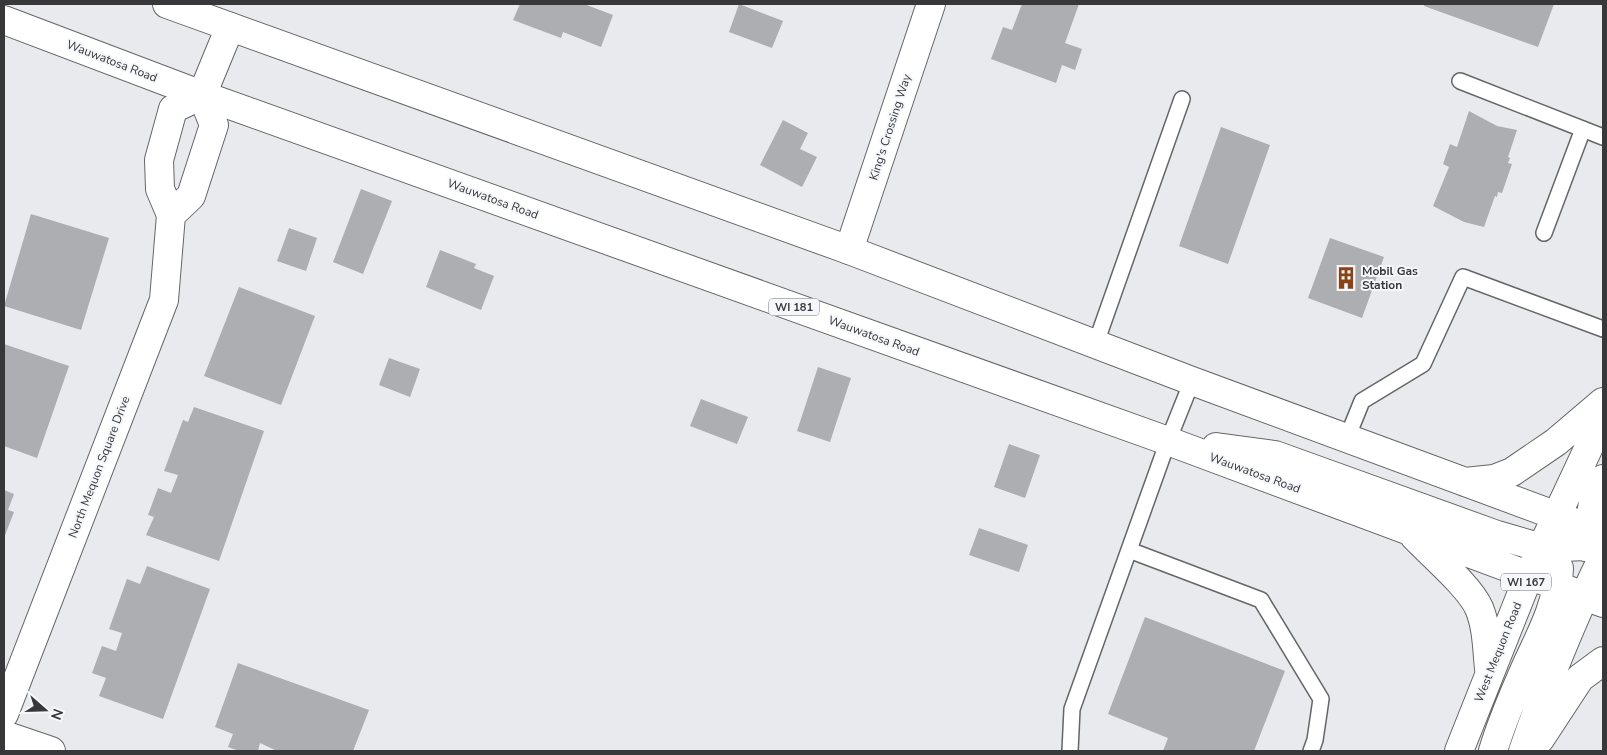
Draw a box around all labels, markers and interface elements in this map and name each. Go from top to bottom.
street label: Wauwatosa Road [64,36,160,86]
street label: King's Crossing Way [865,71,915,182]
street label: Wauwatosa Road [445,175,541,223]
place label: Mobil Gas Station [1362,263,1418,293]
building icon: Mobil Gas Station [1333,265,1359,291]
road number: WI 181 [769,298,819,316]
street label: Wauwatosa Road [826,312,922,360]
street label: North Mequon Square Drive [65,394,133,540]
street label: Wauwatosa Road [1207,449,1303,497]
road number: WI 167 [1501,574,1551,590]
street label: West Mequon Road [1471,600,1525,704]
north arrow [20,685,70,735]
text: N [46,706,67,722]

